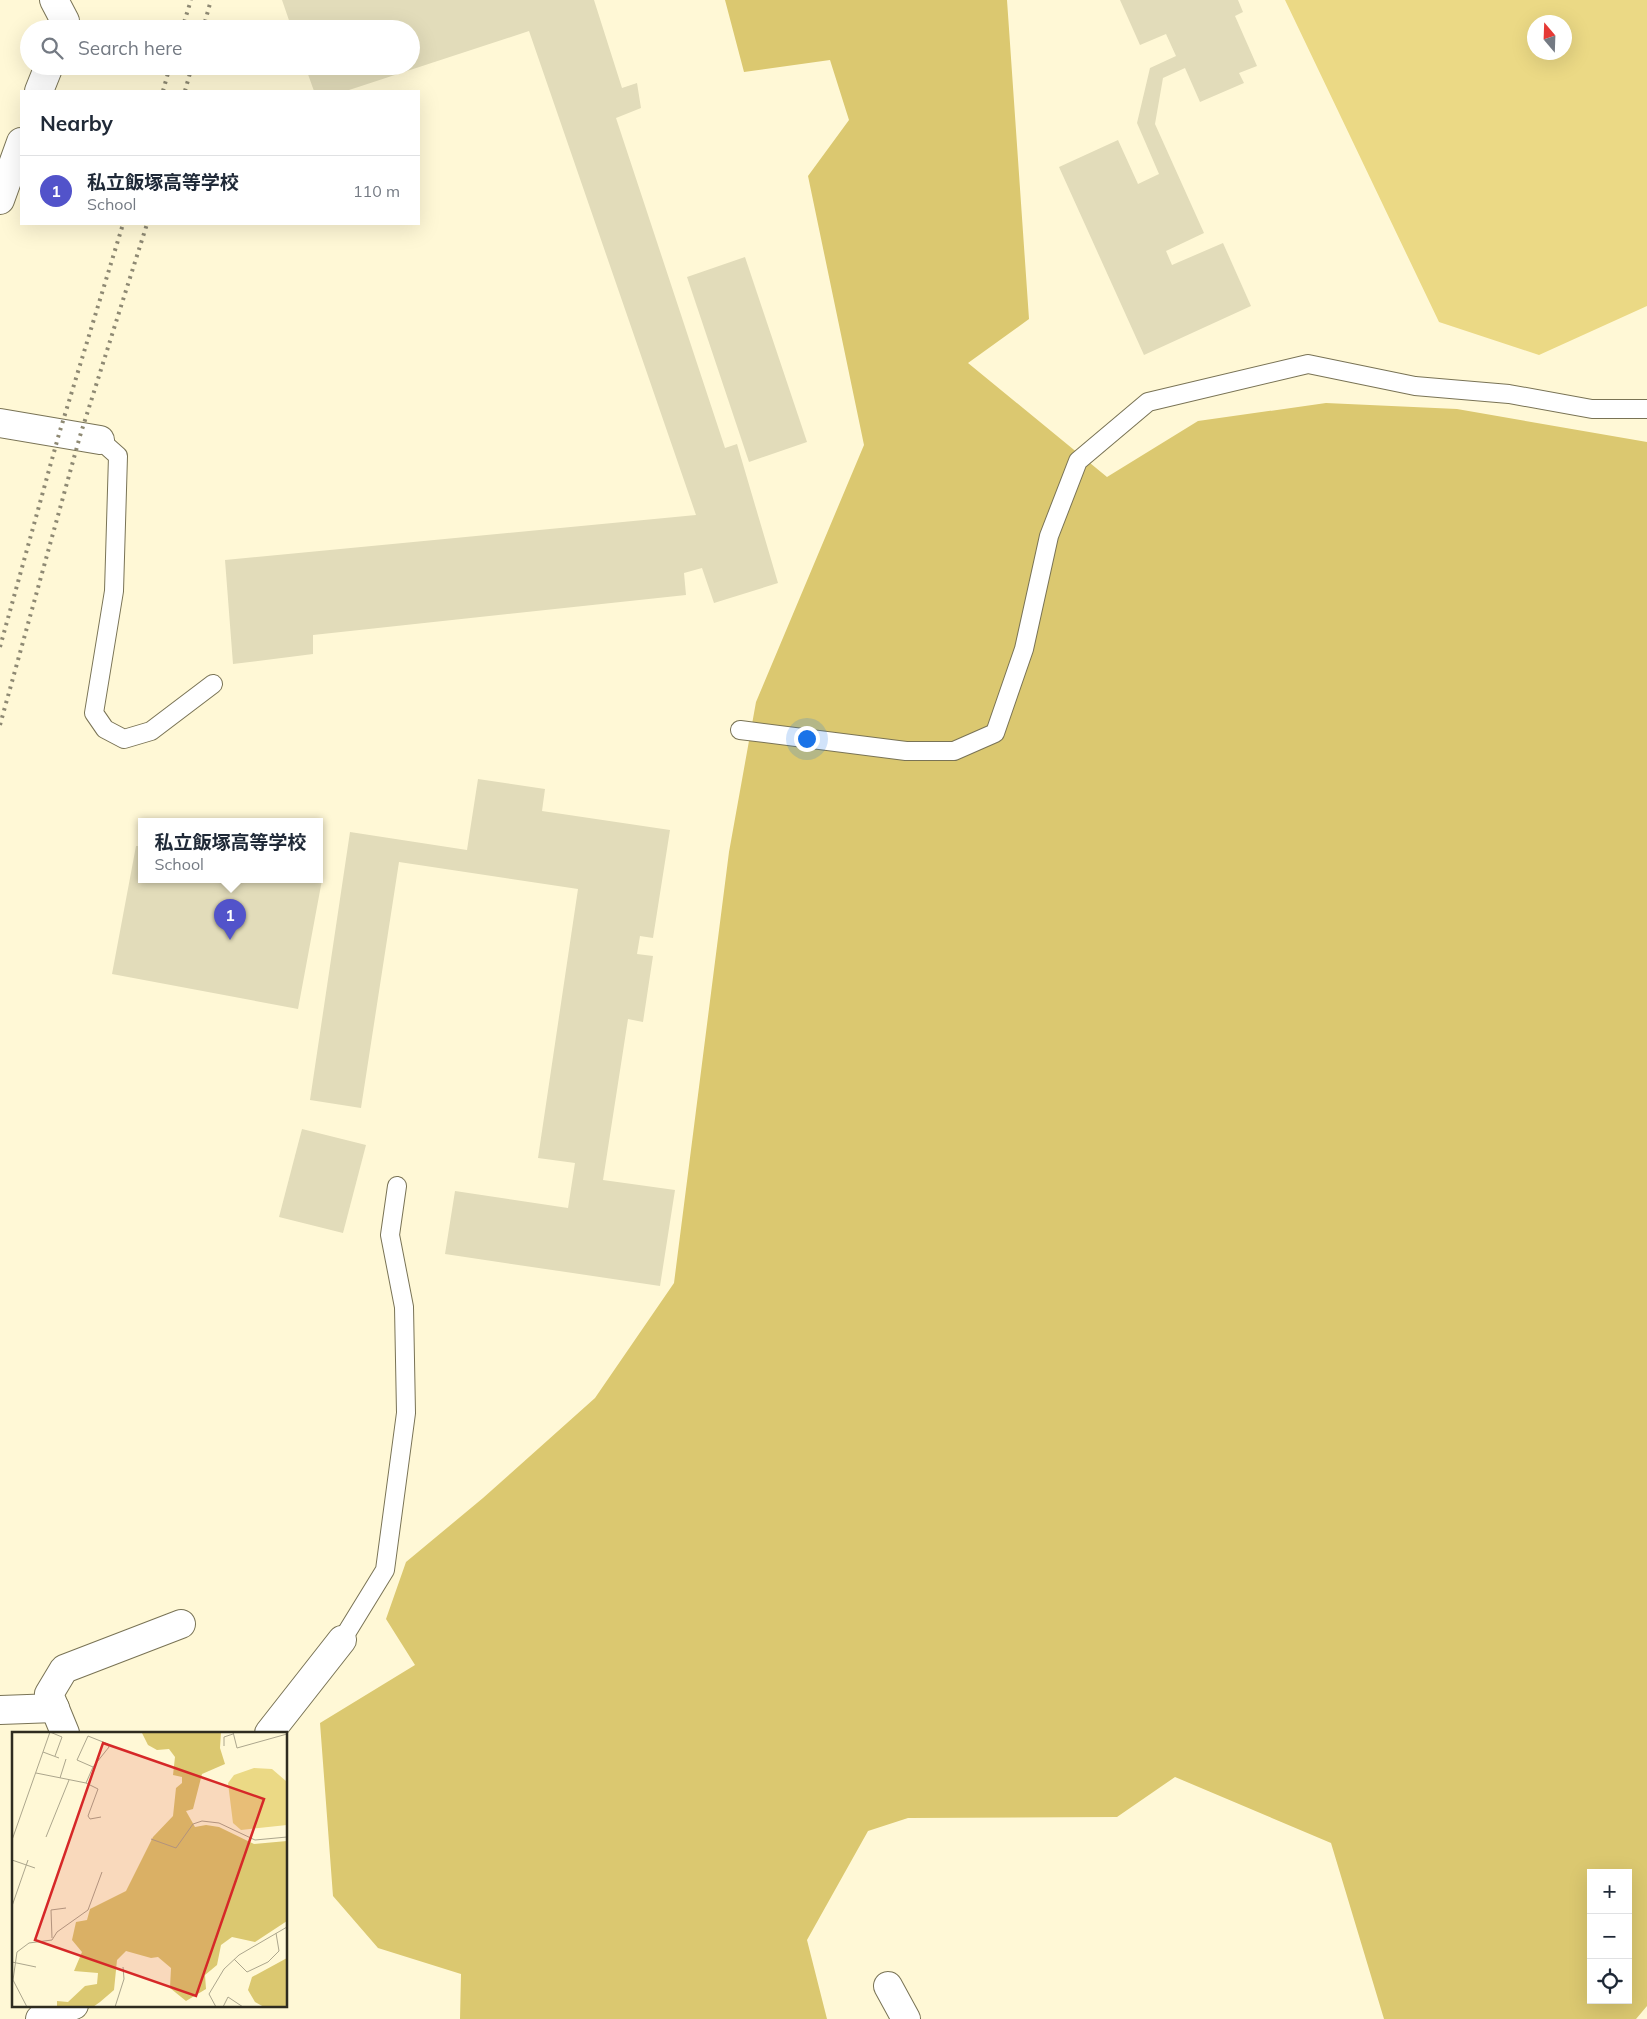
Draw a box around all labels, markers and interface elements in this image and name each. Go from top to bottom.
north arrow [1527,15,1572,60]
search box [20,20,420,75]
icon: search [38,34,66,62]
text: Search here [78,36,182,60]
text: Nearby [40,110,113,136]
text: 私立飯塚高等学校 [87,170,239,194]
text: 1 [51,181,61,201]
text: 110 m [353,181,400,201]
text: School [87,194,136,214]
your location [794,726,820,752]
popup [138,818,323,883]
text: 私立飯塚高等学校 [154,830,307,854]
text: School [154,854,204,874]
pin: 1 [214,899,246,940]
inset map [12,1732,288,2006]
map controls [1587,1869,1632,2004]
button: + [1587,1869,1632,1914]
button: − [1587,1914,1632,1959]
button: locate [1587,1959,1632,2004]

